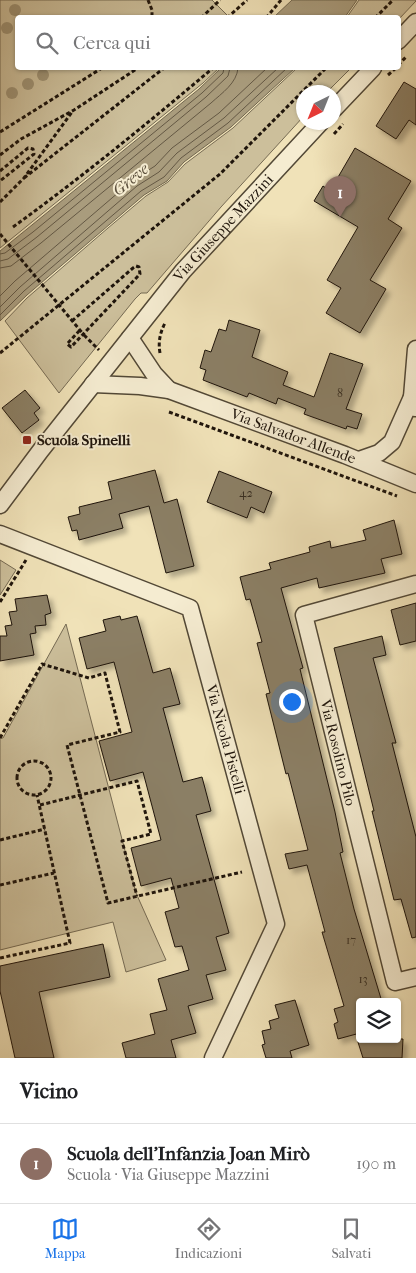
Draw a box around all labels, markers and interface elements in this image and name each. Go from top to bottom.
search box [15,15,401,70]
icon: search [33,29,61,57]
text: Cerca qui [73,32,151,54]
north arrow [296,85,341,130]
water label: Greve [109,159,153,200]
street label: Via Giuseppe Mazzini [169,170,277,286]
pin: 1 [324,176,356,217]
house number: 8 [337,386,343,400]
street label: Via Salvador Allende [227,404,359,468]
place label: Scuola Spinelli [37,431,131,449]
marker: Scuola Spinelli [21,434,33,446]
house number: 42 [239,486,253,500]
street label: Via Nicola Pistelli [202,682,249,797]
your location [279,689,305,715]
street label: Via Rosolino Pilo [316,697,360,808]
house number: 17 [346,933,356,947]
house number: 13 [358,972,368,986]
map controls [356,998,401,1043]
button: layers [356,998,401,1043]
text: Vicino [20,1079,78,1103]
text: Scuola dell'Infanzia Joan Mirò [67,1143,310,1165]
text: 1 [33,1154,39,1173]
text: 190 m [356,1154,396,1173]
text: Scuola · Via Giuseppe Mazzini [67,1165,270,1184]
tab: Mappa [45,1215,86,1262]
tab: Indicazioni [175,1215,242,1262]
tab: Salvati [331,1215,371,1262]

